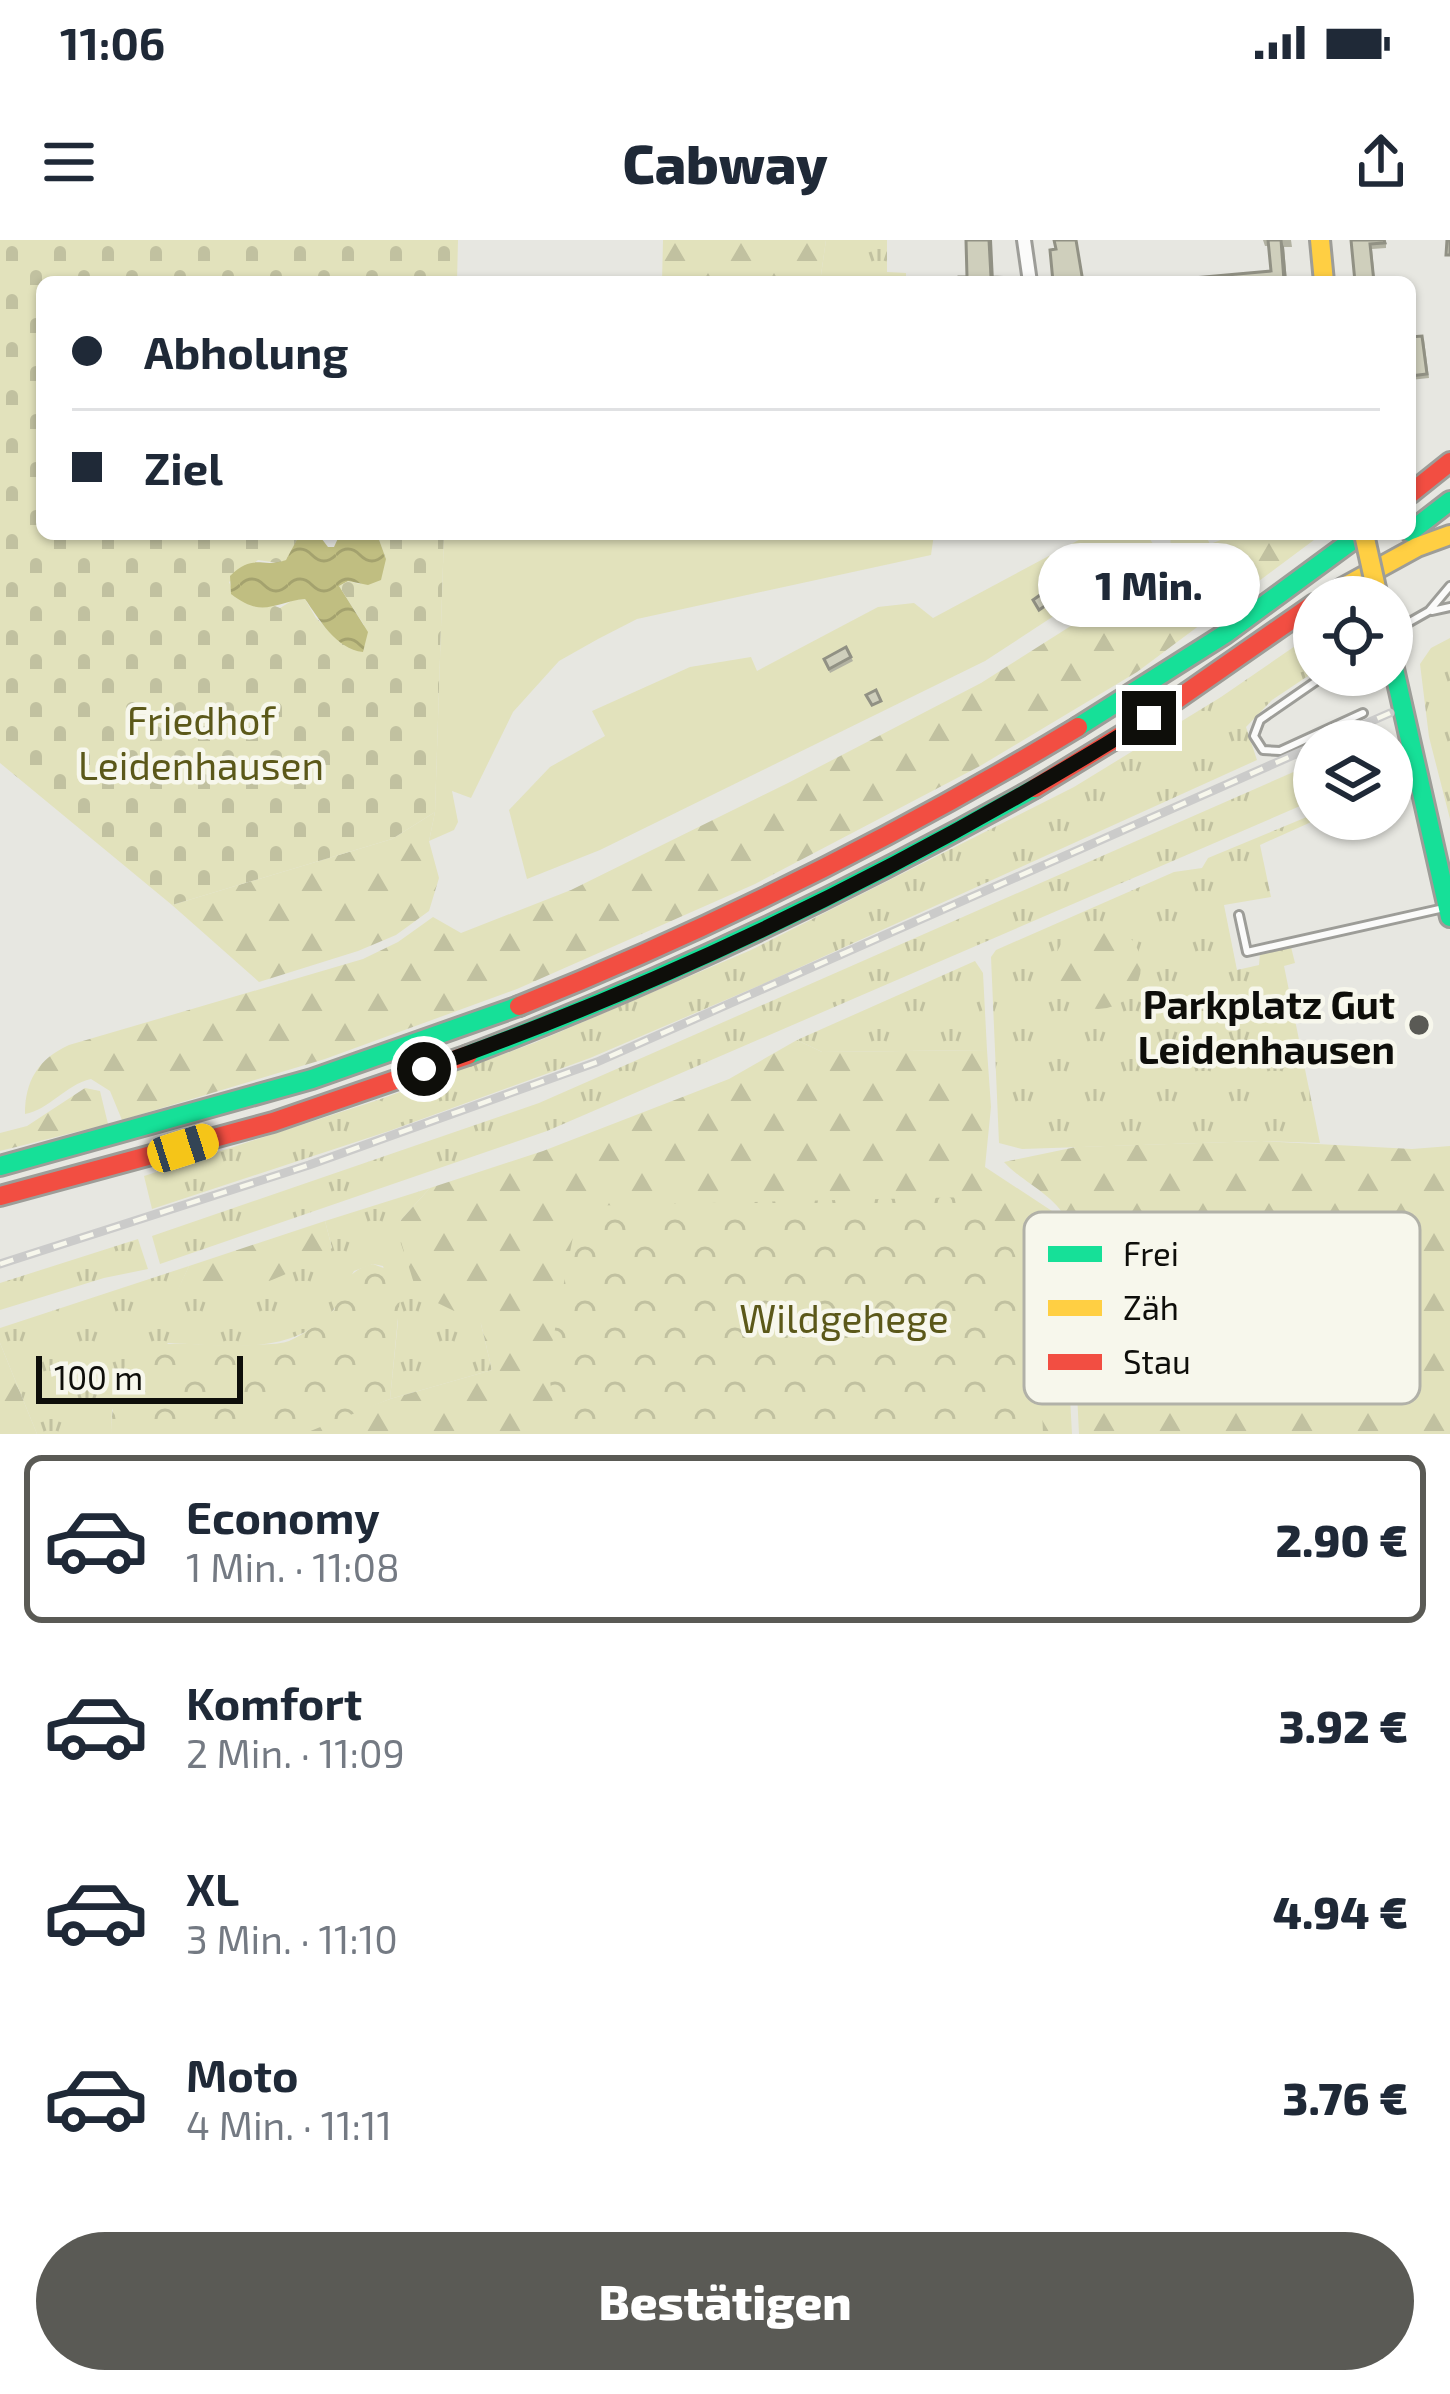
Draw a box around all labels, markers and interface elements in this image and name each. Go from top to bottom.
text: 11:06 [60,15,165,69]
icon: menu [36,129,102,195]
icon: share [1348,129,1414,195]
text: Cabway [622,130,828,195]
text: Abholung [144,324,348,378]
text: Ziel [144,440,223,494]
callout: 1 Min. [1038,544,1260,628]
text: 1 Min. [1095,561,1203,608]
map controls [1293,576,1413,840]
button: locate [1293,576,1413,696]
route end [1122,691,1176,745]
park label: Friedhof Leidenhausen [78,696,324,788]
button: layers [1293,720,1413,840]
place label: Parkplatz Gut Leidenhausen [1138,980,1395,1072]
marker: Parkplatz Gut Leidenhausen [1406,1012,1432,1038]
route start [397,1042,451,1096]
car [143,1120,223,1176]
legend [1024,1212,1420,1404]
text: Frei [1123,1233,1179,1273]
text: Zäh [1123,1287,1179,1327]
park label: Wildgehege [739,1294,949,1341]
text: Stau [1123,1341,1191,1381]
scale bar [36,1350,243,1403]
text: 100 m [54,1357,143,1397]
icon: car [42,1485,150,1593]
text: Economy [186,1489,380,1543]
text: 2.90 € [1275,1512,1408,1566]
text: 1 Min. · 11:08 [186,1543,400,1590]
icon: car [42,1671,150,1779]
text: Komfort [186,1675,362,1729]
text: 3.92 € [1279,1698,1408,1752]
text: 2 Min. · 11:09 [186,1729,405,1776]
icon: car [42,1857,150,1965]
text: XL [186,1861,239,1915]
text: 4.94 € [1273,1884,1408,1938]
text: 3 Min. · 11:10 [186,1915,398,1962]
icon: car [42,2043,150,2151]
text: Moto [186,2047,299,2101]
text: 3.76 € [1283,2070,1408,2124]
text: 4 Min. · 11:11 [186,2101,392,2148]
button: Bestätigen [36,2232,1414,2370]

